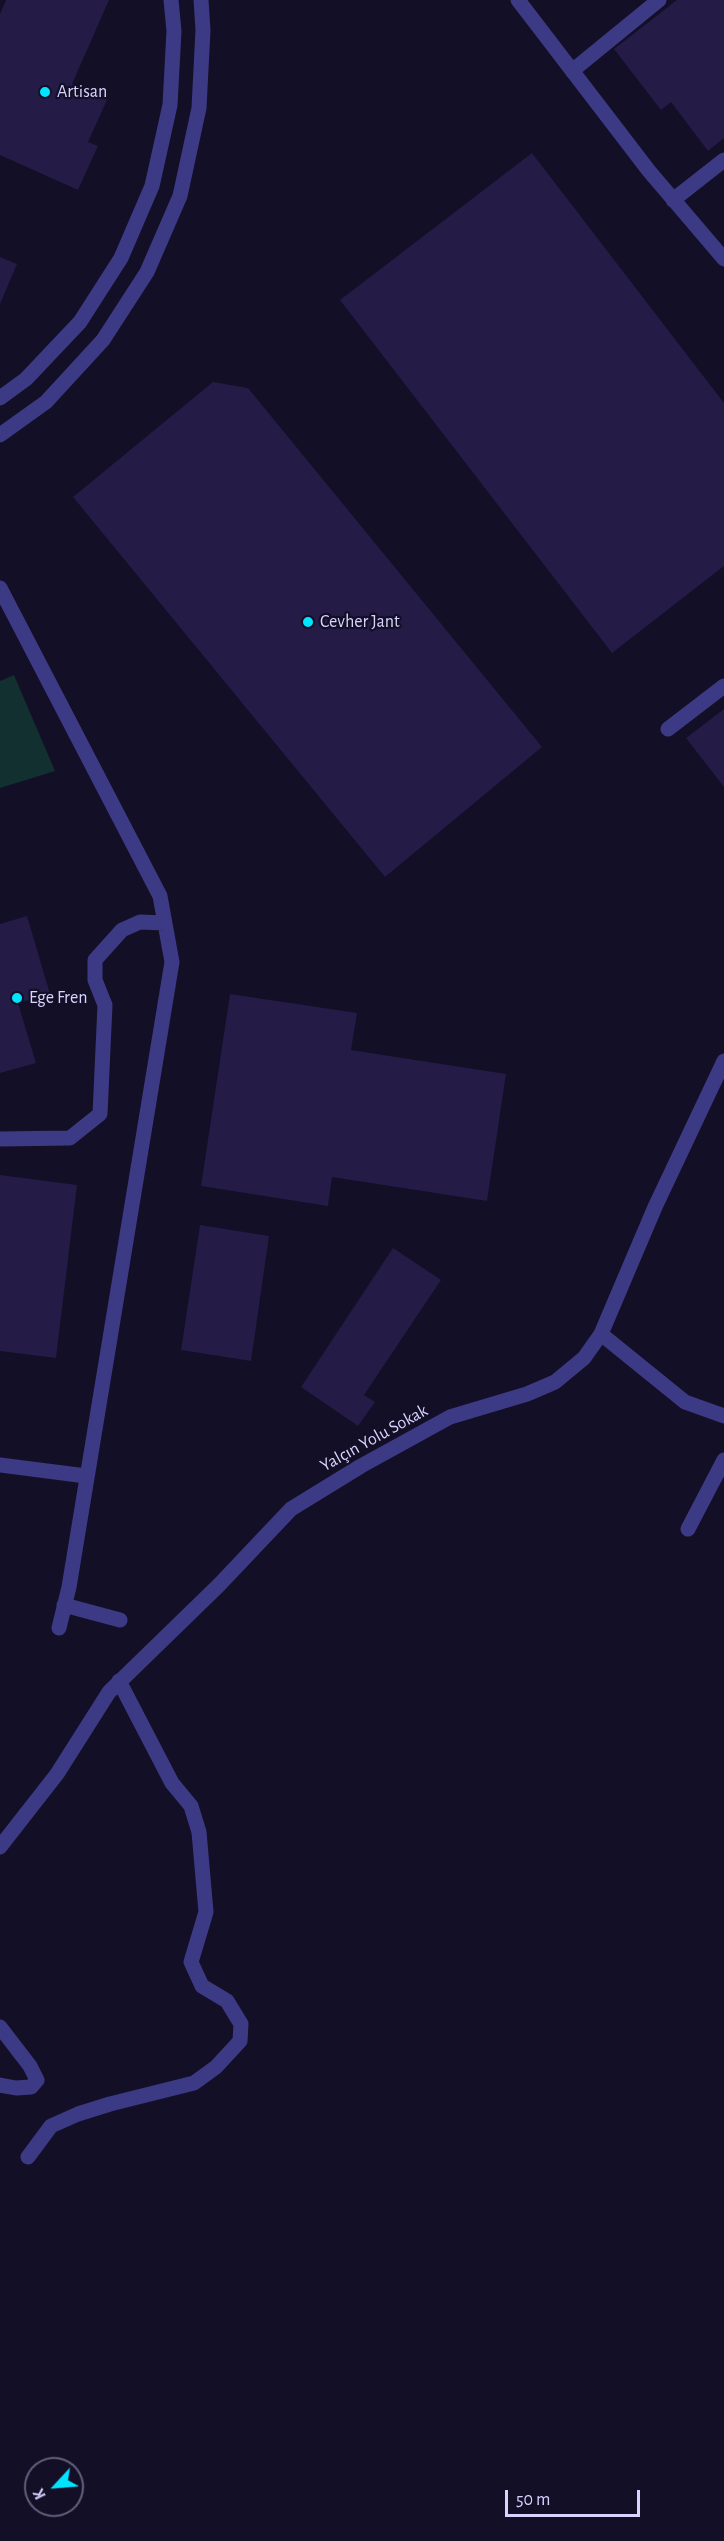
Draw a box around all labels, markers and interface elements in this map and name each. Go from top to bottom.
place label: Artisan [57,81,107,103]
marker: Artisan [38,85,52,99]
place label: Cevher Jant [320,611,400,633]
marker: Cevher Jant [301,615,315,629]
place label: Ege Fren [29,987,87,1009]
marker: Ege Fren [10,991,24,1005]
street label: Yalçın Yolu Sokak [316,1400,432,1476]
north arrow [24,2457,84,2517]
scale bar [508,2478,643,2516]
text: K [30,2486,49,2502]
text: 50 m [516,2491,550,2509]

